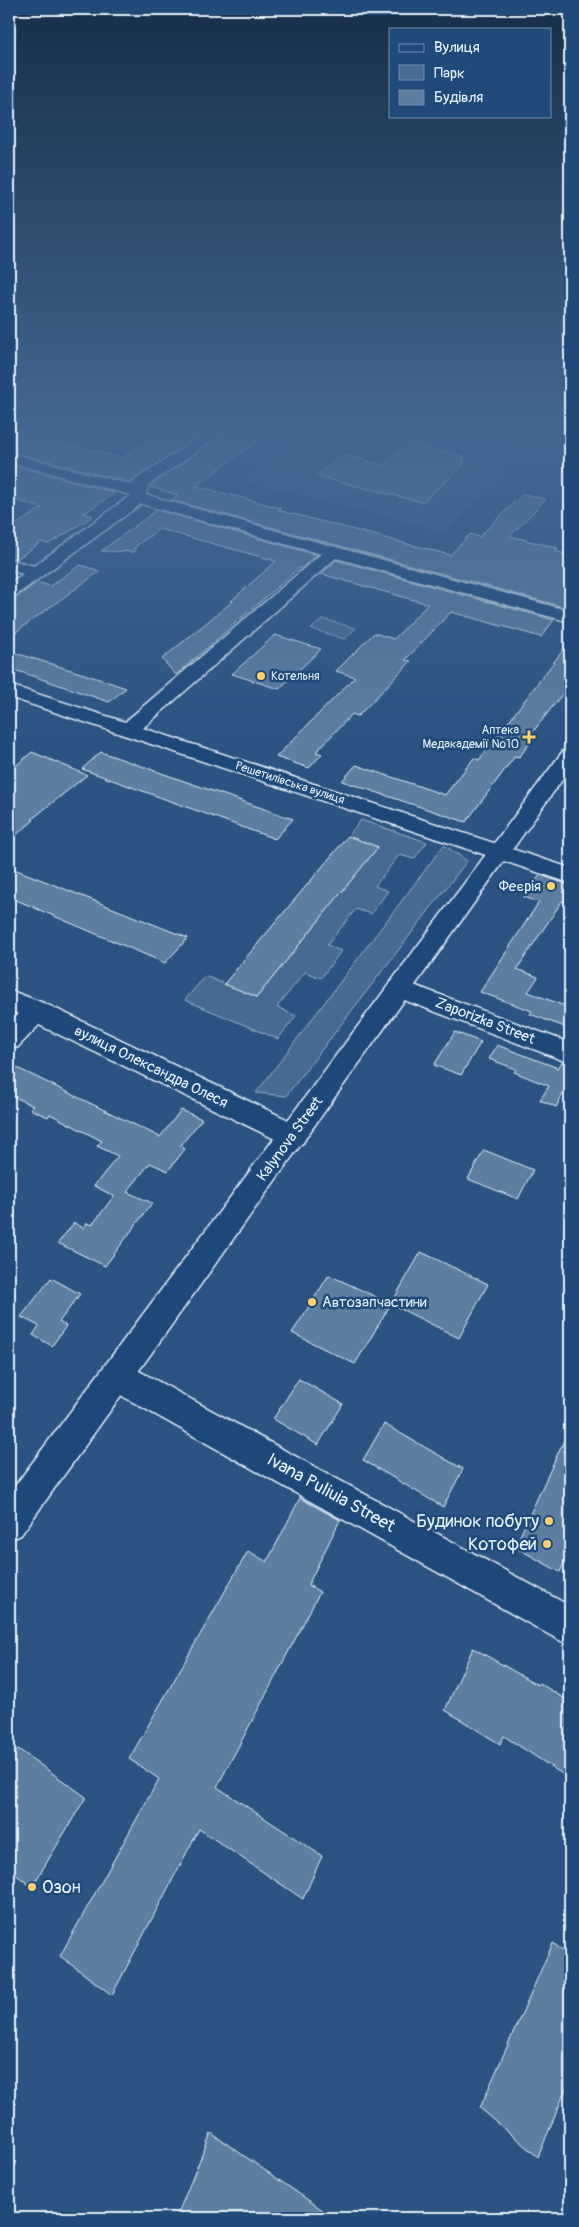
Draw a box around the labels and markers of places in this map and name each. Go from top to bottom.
place label: Котельня [271,669,320,684]
marker: Котельня [255,670,267,682]
place label: Аптека Медакадемії №10 [423,723,519,752]
marker: Аптека Медакадемії №10 [523,731,535,743]
place label: Феєрія [499,877,541,896]
marker: Феєрія [545,880,557,892]
place label: Автозапчастини [322,1293,427,1312]
marker: Автозапчастини [306,1296,318,1308]
place label: Будинок побуту [416,1510,539,1533]
marker: Будинок побуту [543,1515,555,1527]
place label: Котофей [468,1533,537,1556]
marker: Котофей [541,1538,553,1550]
place label: Озон [42,1876,81,1899]
marker: Озон [26,1881,38,1893]

